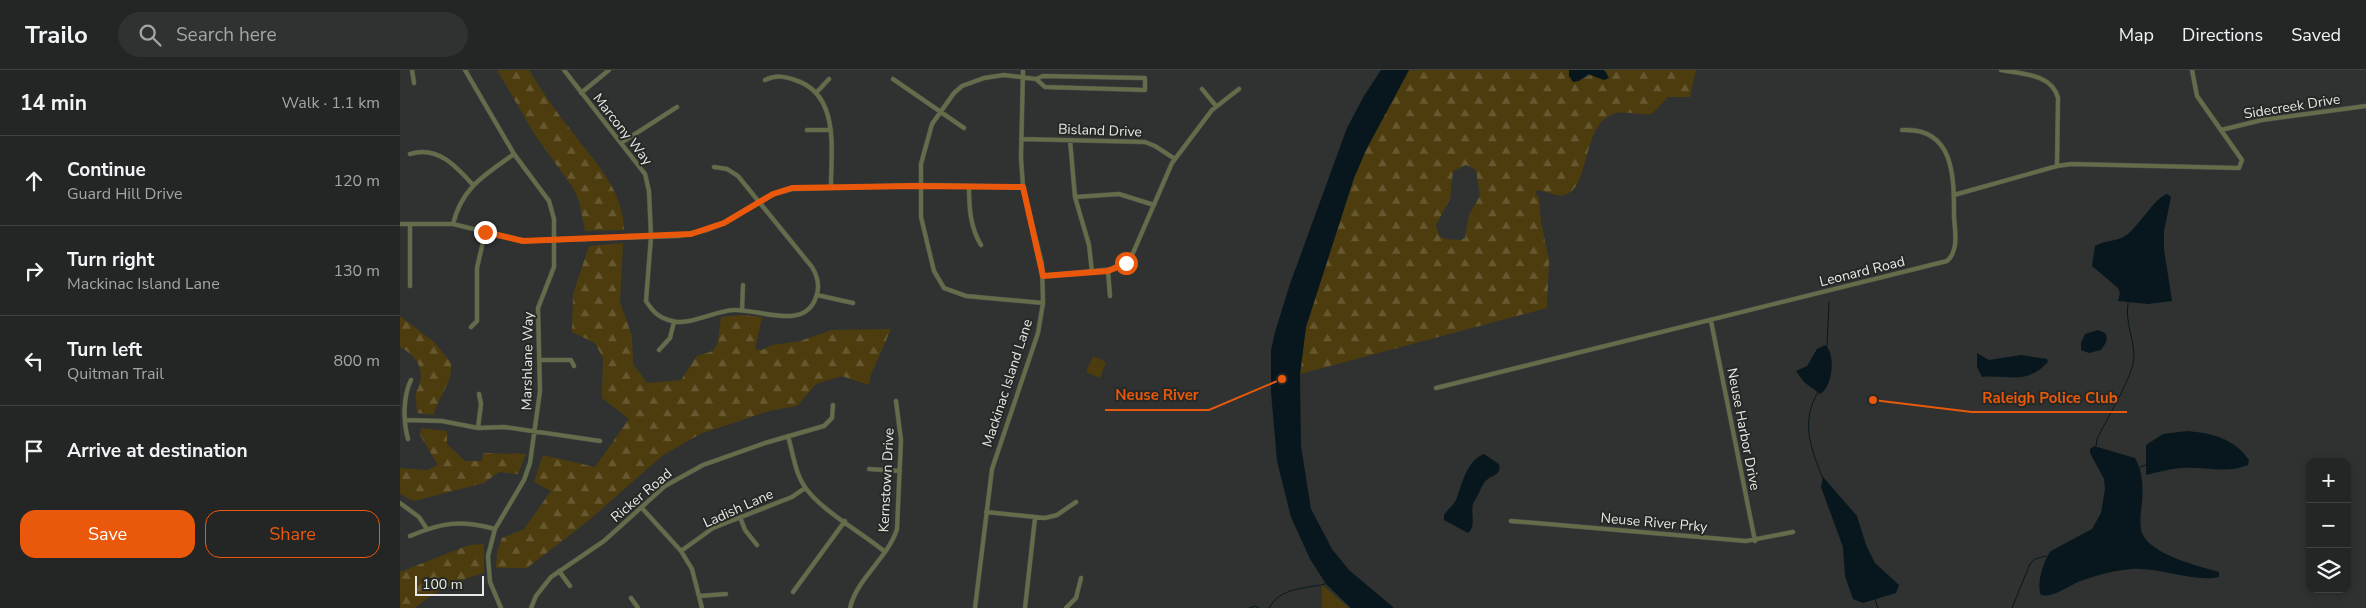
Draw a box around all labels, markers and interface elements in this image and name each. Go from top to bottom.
search box [118,12,468,57]
text: Trailo [25,19,88,51]
icon: search [136,21,164,49]
text: Search here [176,22,277,48]
text: Map [2119,23,2154,47]
text: Directions [2182,23,2263,47]
text: Saved [2291,23,2341,47]
text: 14 min [20,89,87,117]
street label: Marcony Way [589,89,657,170]
street label: Sidecreek Drive [2242,89,2342,124]
text: Walk · 1.1 km [282,92,380,114]
street label: Bisland Drive [1058,120,1142,141]
text: Continue [67,157,146,183]
icon: ahead [20,167,48,195]
text: 120 m [333,170,380,192]
text: Guard Hill Drive [67,183,183,205]
route end [474,221,497,244]
text: Turn right [67,247,154,273]
route start [1115,252,1138,275]
street label: Leonard Road [1817,252,1907,291]
icon: right [20,257,48,285]
text: 130 m [333,260,380,282]
text: Mackinac Island Lane [67,273,220,295]
street label: Marshlane Way [517,311,538,411]
street label: Mackinac Island Lane [978,317,1037,450]
text: Turn left [67,337,142,363]
icon: left [20,347,48,375]
text: 800 m [333,350,380,372]
text: Quitman Trail [67,363,164,385]
street label: Neuse Harbor Drive [1722,366,1765,492]
callout: Neuse River [1105,380,1209,410]
callout: Raleigh Police Club [1972,382,2127,412]
text: Neuse River [1115,385,1199,405]
text: Raleigh Police Club [1982,388,2118,408]
street label: Kernstown Drive [874,427,899,533]
icon: arrive [20,437,48,465]
text: Arrive at destination [67,438,248,464]
map controls [2306,458,2351,593]
button: + [2306,458,2351,503]
street label: Ricker Road [607,464,676,527]
street label: Ladish Lane [700,484,776,532]
button: − [2306,503,2351,548]
street label: Neuse River Prky [1600,508,1709,537]
button: Save [20,510,195,558]
button: Share [205,510,380,558]
button: layers [2306,548,2351,593]
scale bar [415,573,484,596]
text: 100 m [422,575,463,594]

